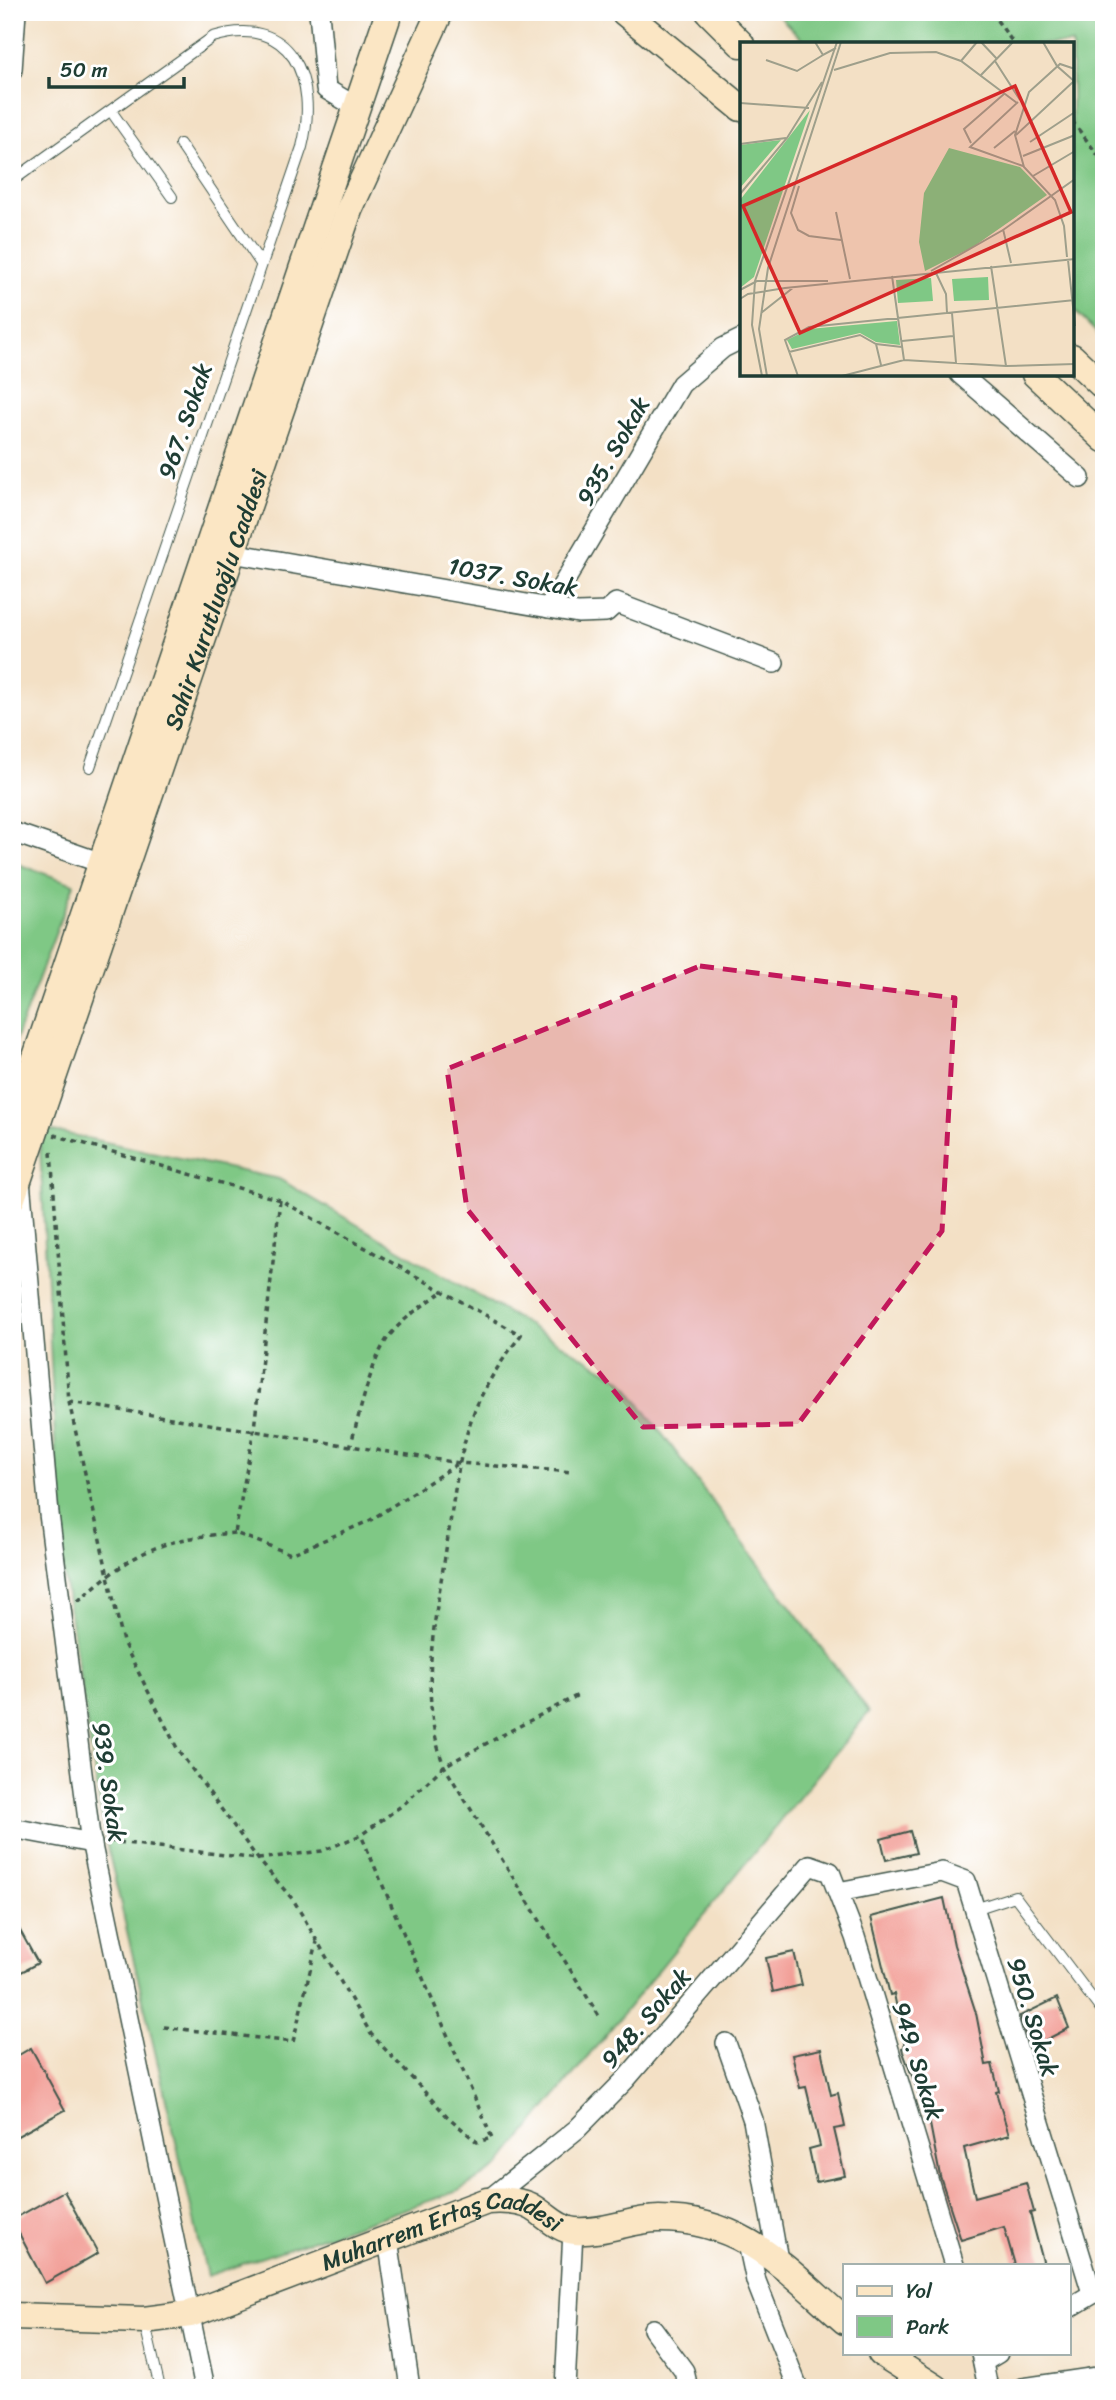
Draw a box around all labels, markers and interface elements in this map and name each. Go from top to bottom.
inset map [740,42,1074,376]
scale bar [49,46,184,90]
text: 50 m [60,51,108,89]
street label: 967. Sokak [146,357,225,485]
street label: 935. Sokak [565,388,662,514]
street label: Sahir Kurutluoğlu Caddesi [152,462,280,736]
street label: 1037. Sokak [445,545,581,609]
street label: 939. Sokak [80,1719,138,1845]
street label: 950. Sokak [995,1952,1071,2082]
street label: 948. Sokak [590,1958,702,2078]
street label: 949. Sokak [880,1996,956,2126]
street label: Muharrem Ertaş Caddesi [315,2179,572,2283]
legend [843,2264,1070,2354]
text: Yol [906,2272,933,2310]
text: Park [906,2308,949,2346]

